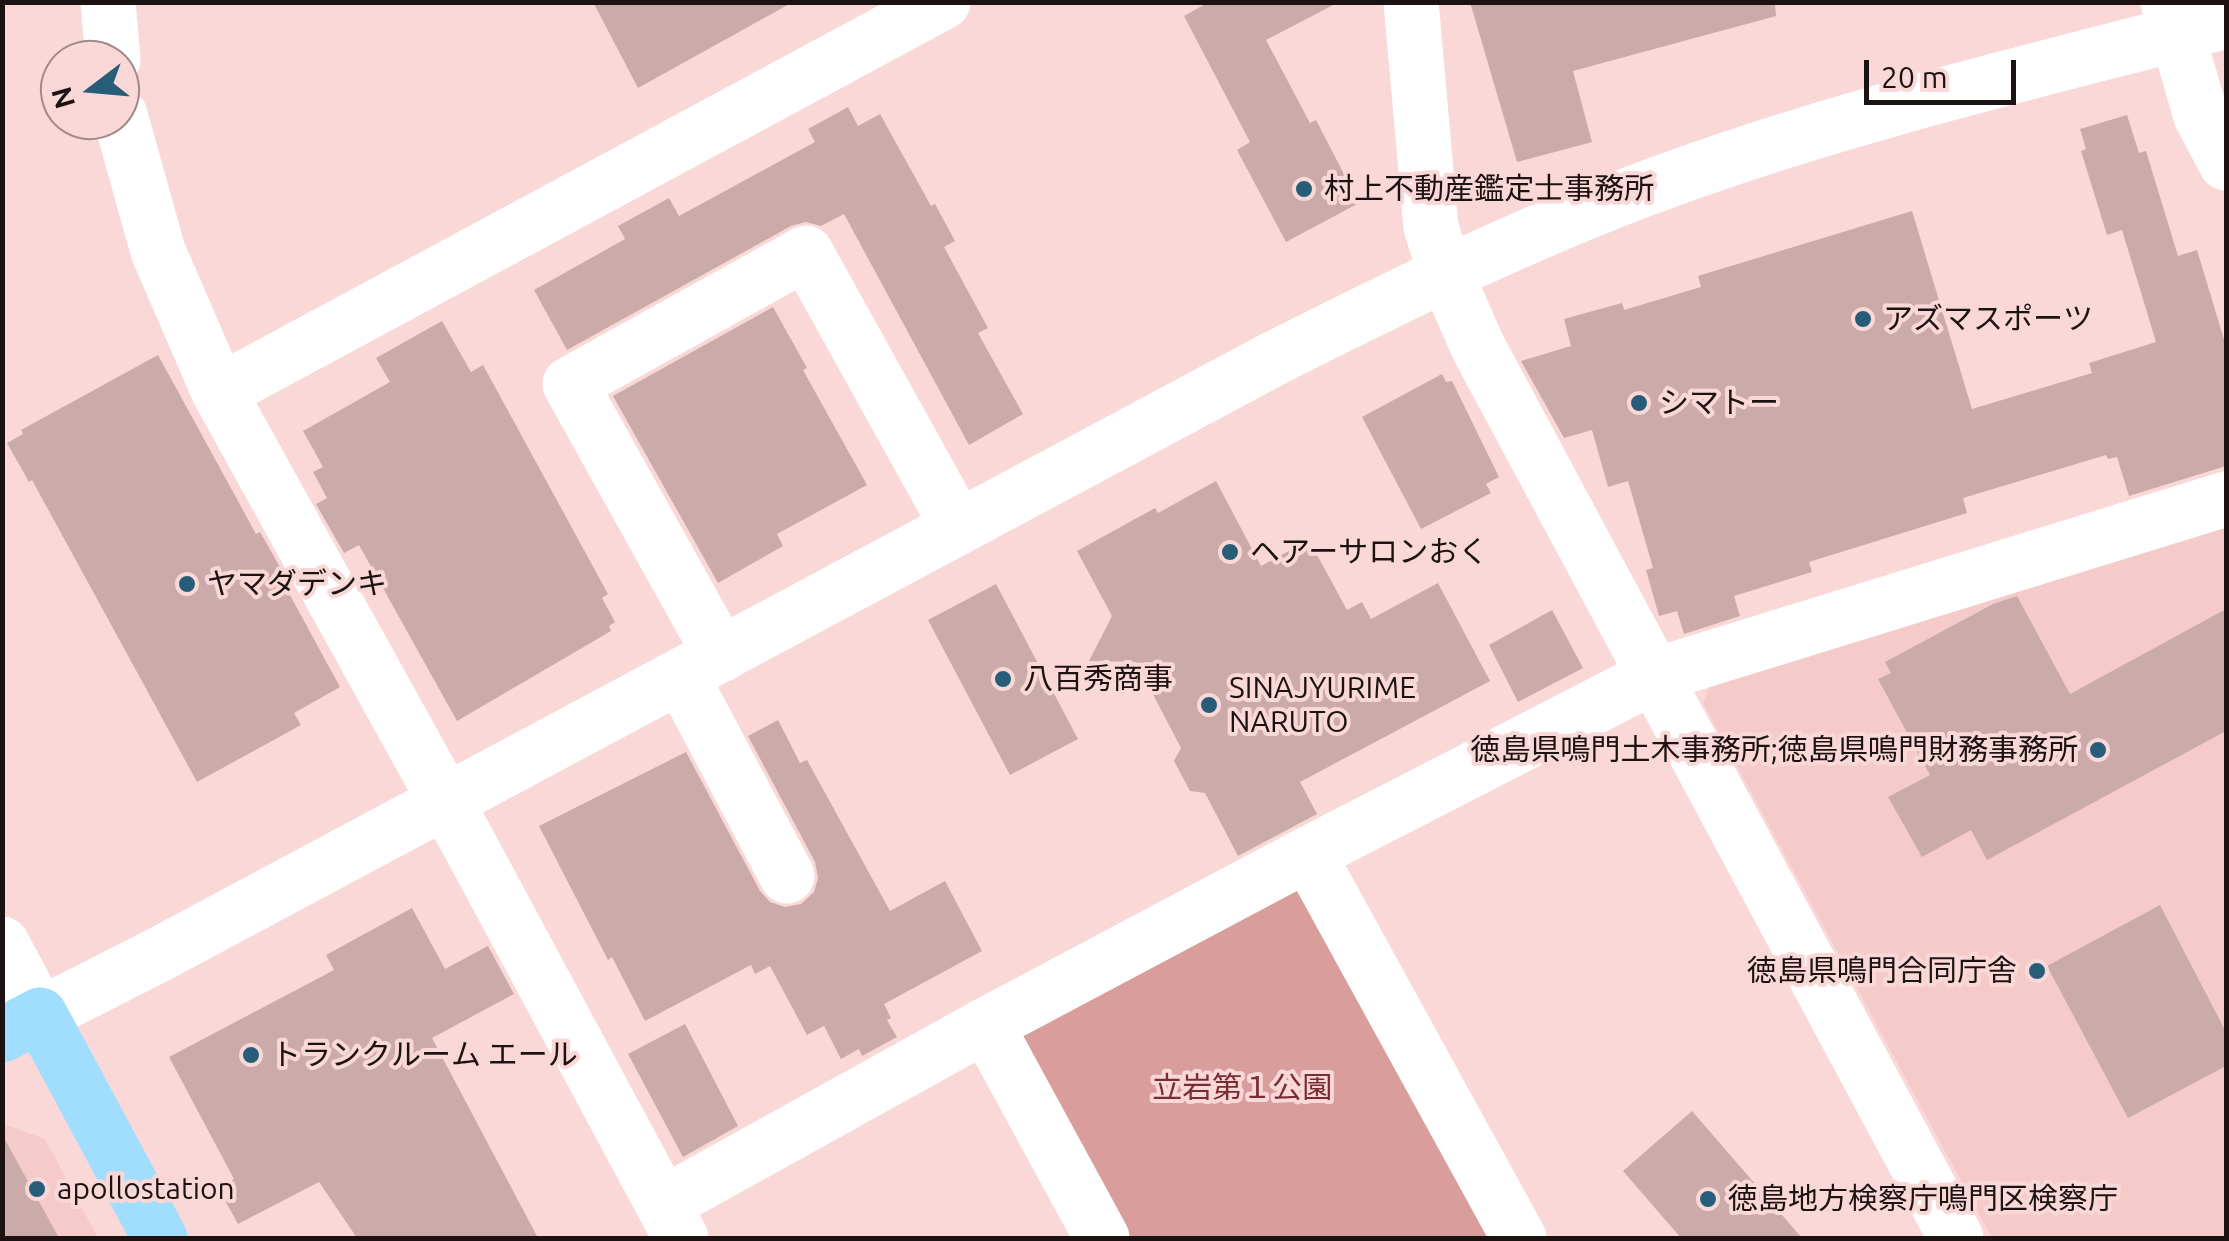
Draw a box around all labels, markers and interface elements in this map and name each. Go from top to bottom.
north arrow [40,40,140,140]
scale bar [1869,40,2022,102]
text: 20 m [1881,60,1948,94]
text: N [45,84,80,112]
place label: 村上不動産鑑定士事務所 [1324,171,1654,207]
marker: 村上不動産鑑定士事務所 [1293,178,1315,200]
place label: アズマスポーツ [1883,301,2093,337]
marker: アズマスポーツ [1852,308,1874,330]
place label: シマトー [1659,385,1779,421]
marker: シマトー [1628,392,1650,414]
place label: ヘアーサロンおく [1250,534,1488,570]
marker: ヘアーサロンおく [1219,541,1241,563]
place label: ヤマダデンキ [207,566,387,602]
marker: ヤマダデンキ [176,573,198,595]
place label: 八百秀商事 [1023,661,1173,697]
marker: 八百秀商事 [992,668,1014,690]
place label: SINAJYURIME NARUTO [1229,670,1416,740]
marker: SINAJYURIME NARUTO [1198,694,1220,716]
place label: 徳島県鳴門土木事務所;徳島県鳴門財務事務所 [1471,732,2078,768]
marker: 徳島県鳴門土木事務所;徳島県鳴門財務事務所 [2087,739,2109,761]
place label: 徳島県鳴門合同庁舎 [1747,953,2017,989]
marker: 徳島県鳴門合同庁舎 [2026,960,2048,982]
place label: トランクルーム エール [271,1037,578,1073]
marker: トランクルーム エール [240,1044,262,1066]
park label: 立岩第１公園 [1152,1070,1332,1106]
place label: apollostation [57,1171,235,1207]
marker: apollostation [26,1178,48,1200]
place label: 徳島地方検察庁鳴門区検察庁 [1728,1181,2118,1217]
marker: 徳島地方検察庁鳴門区検察庁 [1697,1188,1719,1210]

